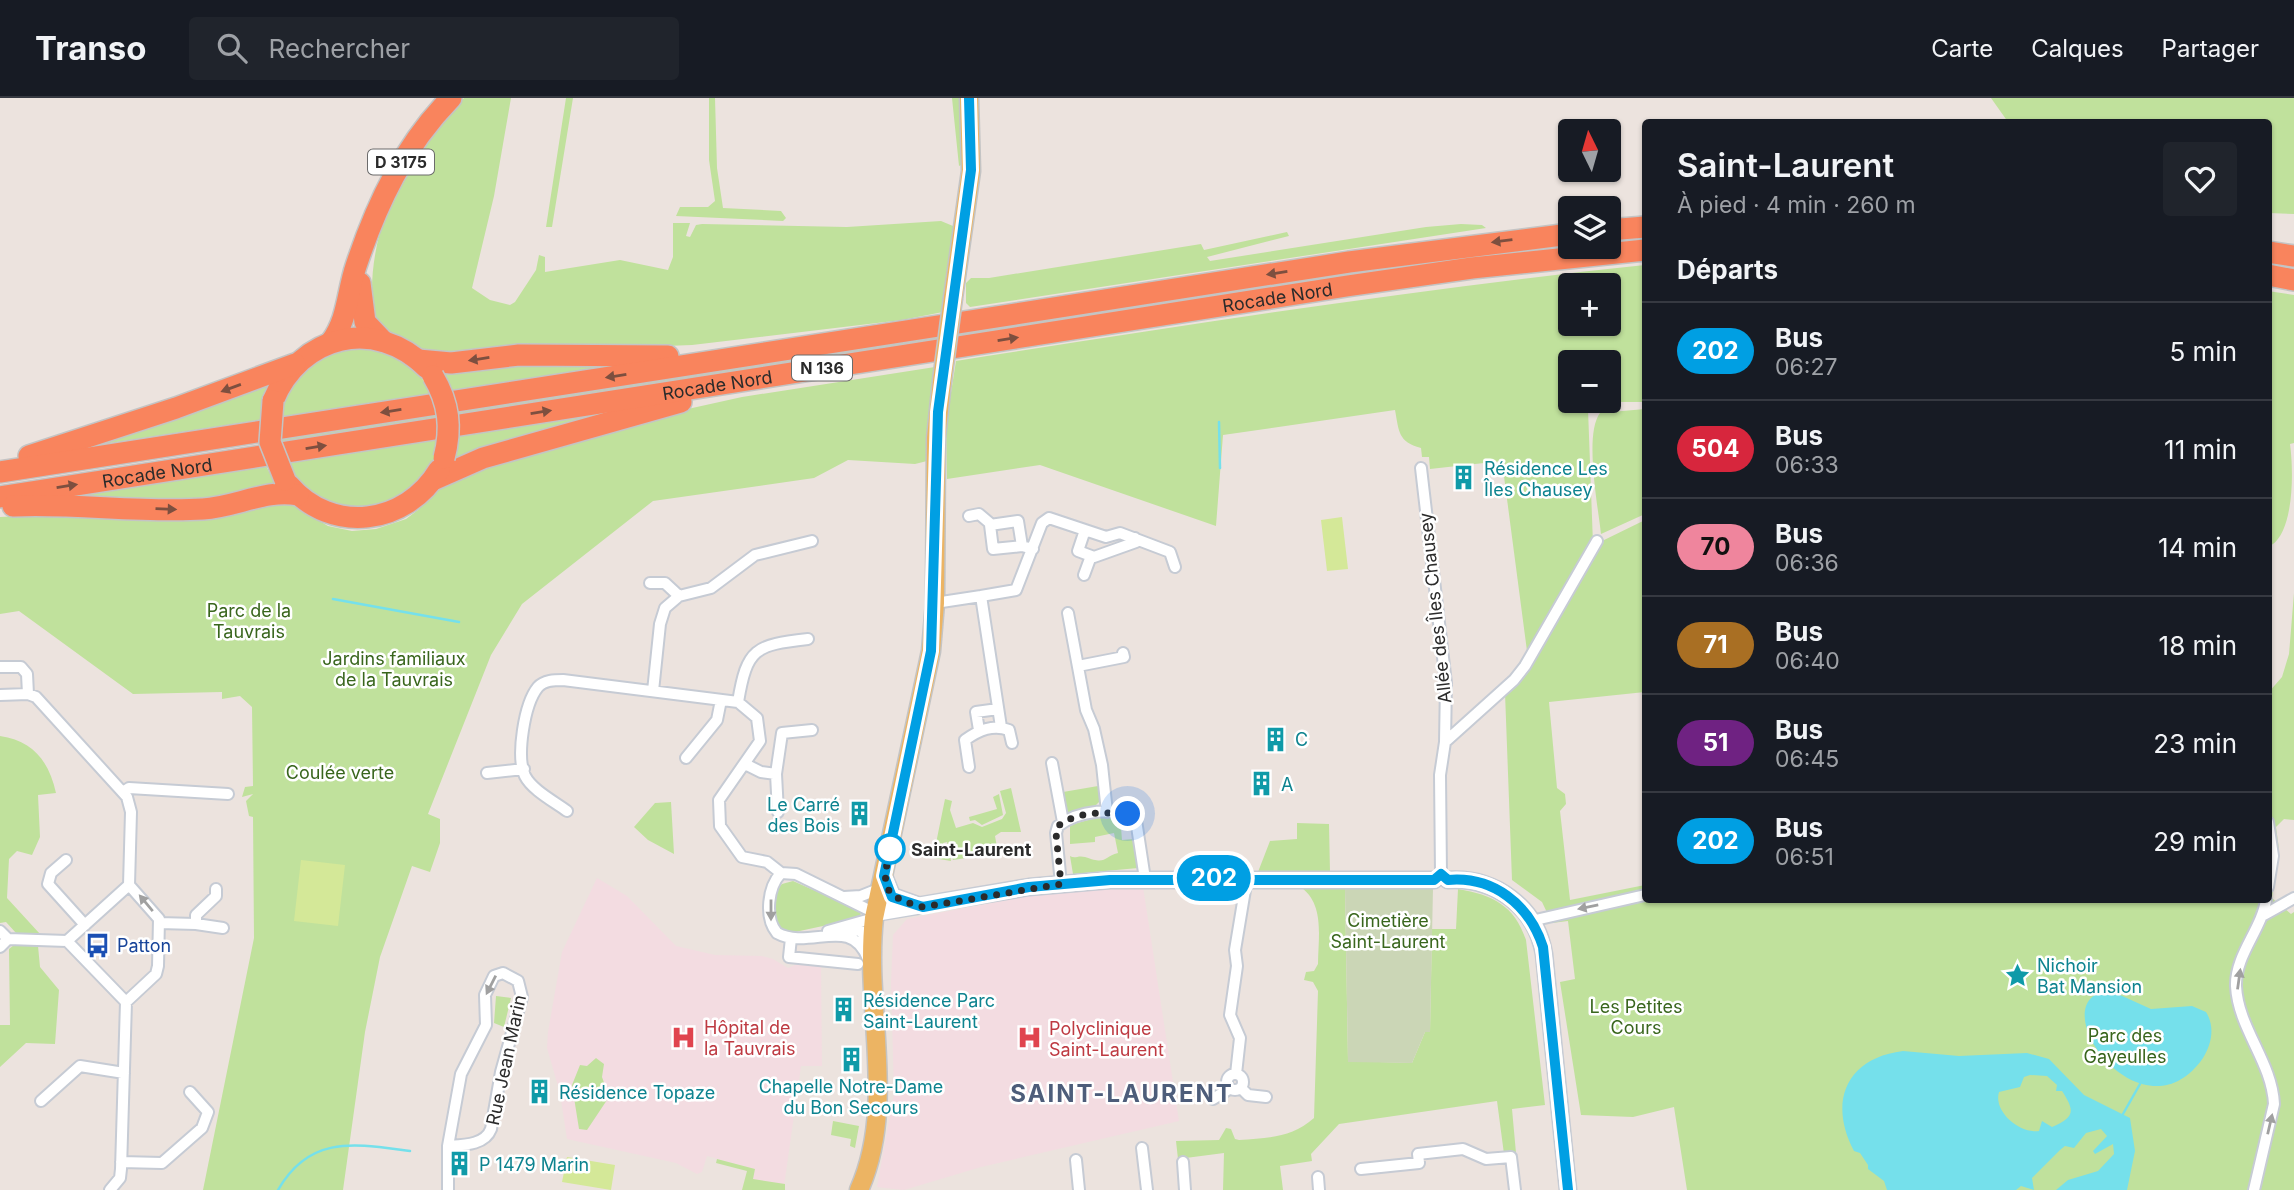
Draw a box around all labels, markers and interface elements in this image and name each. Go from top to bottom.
search box [189,17,679,80]
text: Transo [35,28,147,68]
icon: search [213,29,251,67]
text: Rechercher [269,33,410,64]
text: Carte [1931,34,1993,63]
text: Calques [2031,34,2124,63]
text: Partager [2162,34,2259,63]
north arrow [1558,119,1620,182]
map controls [1558,119,1621,413]
button: heart [2163,142,2237,216]
text: Saint-Laurent [1677,145,1894,185]
road number: D 3175 [368,150,434,174]
text: À pied · 4 min · 260 m [1677,191,1916,219]
button: layers [1558,196,1621,259]
one-way arrow [1491,236,1513,247]
text: Départs [1677,254,1778,285]
one-way arrow [1266,268,1288,279]
button: + [1558,273,1621,336]
street label: Rocade Nord [1221,278,1334,316]
text: Bus [1775,322,1823,353]
one-way arrow [997,333,1019,344]
text: 202 [1692,336,1739,365]
text: 5 min [2169,336,2237,367]
button: − [1558,350,1621,413]
text: 06:27 [1775,353,1837,381]
one-way arrow [468,354,490,365]
road number: N 136 [792,356,852,380]
street label: Rocade Nord [661,366,774,404]
one-way arrow [605,371,627,382]
one-way arrow [220,383,241,394]
one-way arrow [380,406,402,417]
one-way arrow [530,406,552,417]
text: Bus [1775,420,1823,451]
text: 504 [1692,434,1739,463]
text: 11 min [2164,434,2237,465]
one-way arrow [306,441,328,452]
text: 06:33 [1775,451,1839,479]
street label: Rocade Nord [101,453,214,491]
place label: Résidence Les Îles Chausey [1483,458,1608,500]
building icon: Résidence Les Îles Chausey [1450,464,1478,492]
one-way arrow [57,480,79,491]
one-way arrow [155,504,177,515]
street label: Allée des Îles Chausey [1414,512,1455,705]
text: Bus [1775,518,1823,549]
text: 70 [1701,532,1730,561]
text: 14 min [2158,532,2237,563]
text: 06:36 [1775,549,1839,577]
park label: Parc de la Tauvrais [207,600,291,642]
text: Bus [1775,616,1823,647]
text: 71 [1703,630,1728,659]
text: 18 min [2159,630,2237,661]
text: 06:40 [1775,647,1840,675]
park label: Jardins familiaux de la Tauvrais [322,648,466,690]
text: Bus [1775,714,1823,745]
building icon: C [1261,725,1289,753]
text: 51 [1703,728,1728,757]
text: 23 min [2153,728,2237,759]
place label: C [1295,729,1308,750]
text: 06:45 [1775,745,1839,773]
park label: Coulée verte [286,762,394,783]
building icon: A [1247,770,1275,798]
place label: A [1281,774,1293,795]
place label: Le Carré des Bois [767,794,840,836]
your location [1110,796,1145,831]
building icon: Le Carré des Bois [846,800,874,828]
text: Bus [1775,812,1823,843]
text: 202 [1692,826,1739,855]
text: 29 min [2153,826,2237,857]
marker: Saint-Laurent [875,834,905,864]
place label: Saint-Laurent [911,839,1032,860]
text: 06:51 [1775,843,1834,871]
line badge: 202 [1174,855,1254,901]
text: 202 [1191,863,1237,892]
one-way arrow [139,894,154,911]
one-way arrow [765,899,777,921]
one-way arrow [1577,901,1599,912]
park label: Cimetière Saint-Laurent [1331,910,1446,952]
bus stop icon: Patton [83,931,111,959]
place label: Patton [117,935,171,956]
place label: Nichoir Bat Mansion [2037,955,2142,997]
place icon: Nichoir Bat Mansion [2003,961,2031,989]
one-way arrow [2233,968,2244,990]
one-way arrow [485,975,497,995]
place label: Résidence Parc Saint-Laurent [863,990,995,1032]
street label: Rue Jean Marin [482,993,530,1127]
building icon: Résidence Parc Saint-Laurent [829,996,857,1024]
park label: Les Petites Cours [1589,996,1683,1038]
place label: Hôpital de la Tauvrais [704,1017,795,1059]
place label: Polyclinique Saint-Laurent [1049,1018,1164,1060]
hospital icon: Hôpital de la Tauvrais [670,1023,698,1051]
hospital icon: Polyclinique Saint-Laurent [1015,1024,1043,1052]
park label: Parc des Gayeulles [2084,1025,2166,1067]
building icon: Chapelle Notre-Dame du Bon Secours [837,1045,865,1073]
place label: Chapelle Notre-Dame du Bon Secours [759,1076,943,1118]
building icon: Résidence Topaze [525,1078,553,1106]
district label: SAINT-LAURENT [1010,1079,1234,1108]
place label: Résidence Topaze [559,1082,715,1103]
one-way arrow [2264,1113,2275,1135]
building icon: P 1479 Marin [445,1150,473,1178]
place label: P 1479 Marin [479,1154,589,1175]

